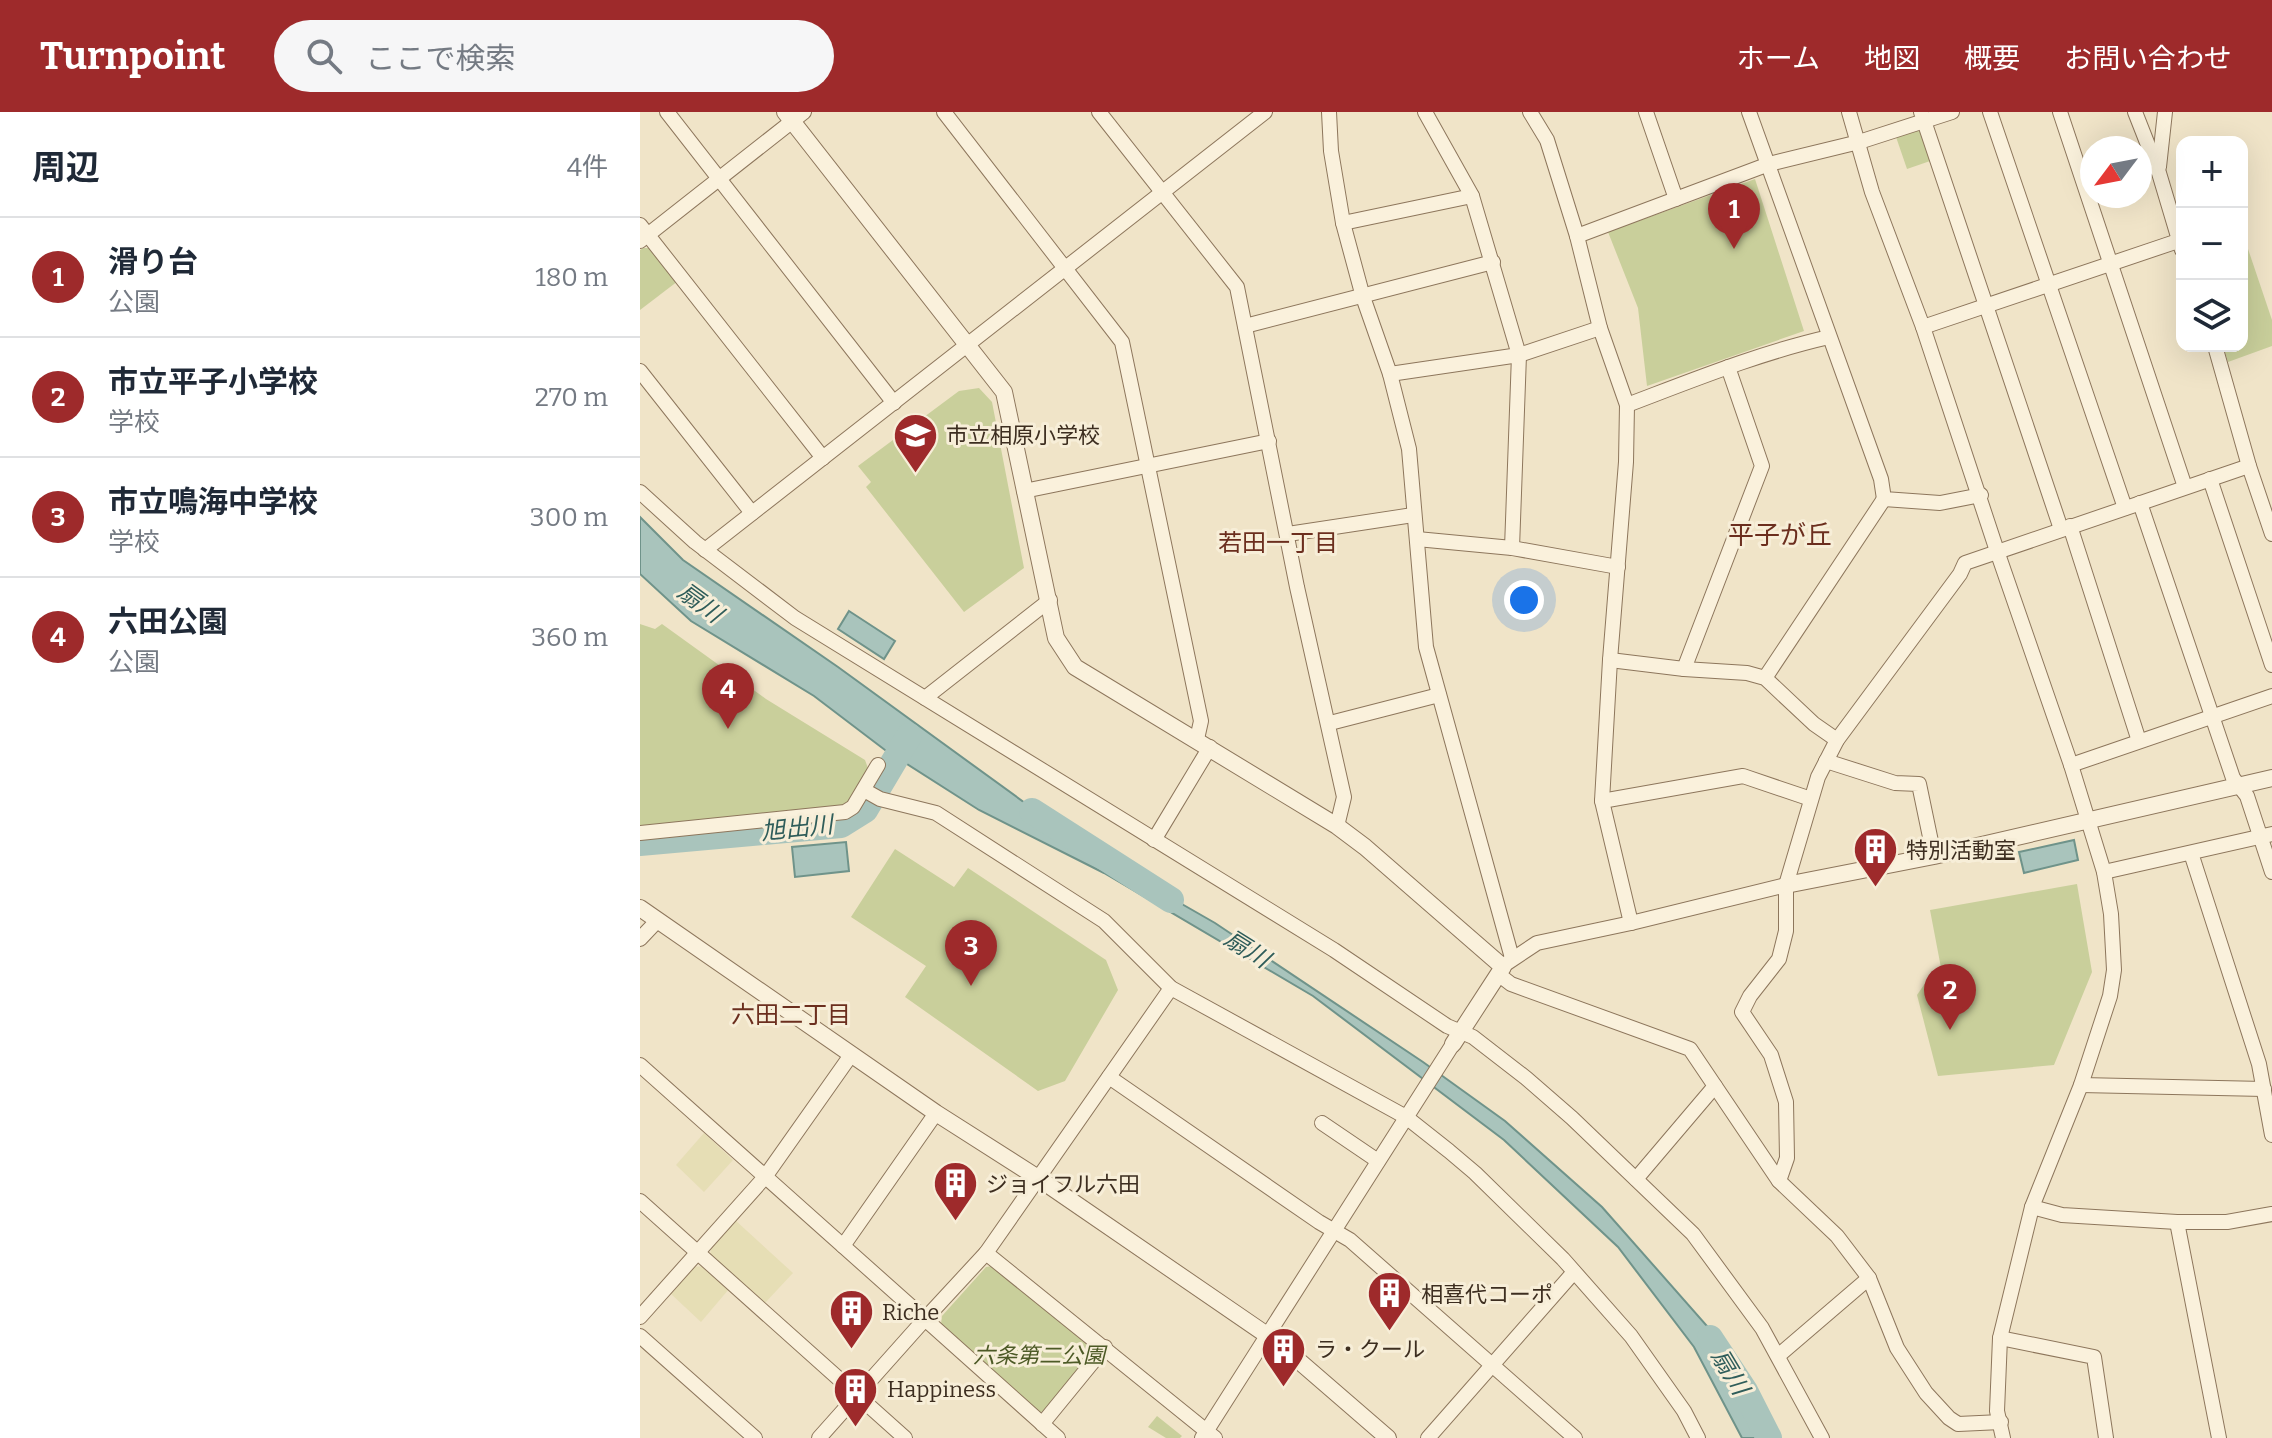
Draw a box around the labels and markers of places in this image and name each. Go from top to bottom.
pin: 1 [1708,183,1760,249]
school or university icon: 市立相原小学校 [891,411,939,474]
place label: 市立相原小学校 [946,422,1100,449]
pin: 4 [702,663,754,729]
building icon: 特別活動室 [1851,826,1899,889]
place label: 特別活動室 [1906,837,2016,864]
pin: 3 [945,920,997,986]
pin: 2 [1924,964,1976,1030]
building icon: ジョイフル六田 [931,1160,979,1223]
place label: ジョイフル六田 [986,1171,1140,1198]
building icon: 相喜代コーポ [1366,1270,1414,1333]
place label: 相喜代コーポ [1421,1281,1553,1308]
building icon: Riche [827,1288,875,1351]
place label: Riche [882,1299,939,1326]
building icon: ラ・クール [1260,1325,1308,1388]
place label: ラ・クール [1315,1336,1425,1363]
building icon: Happiness [832,1365,880,1428]
place label: Happiness [887,1376,996,1403]

